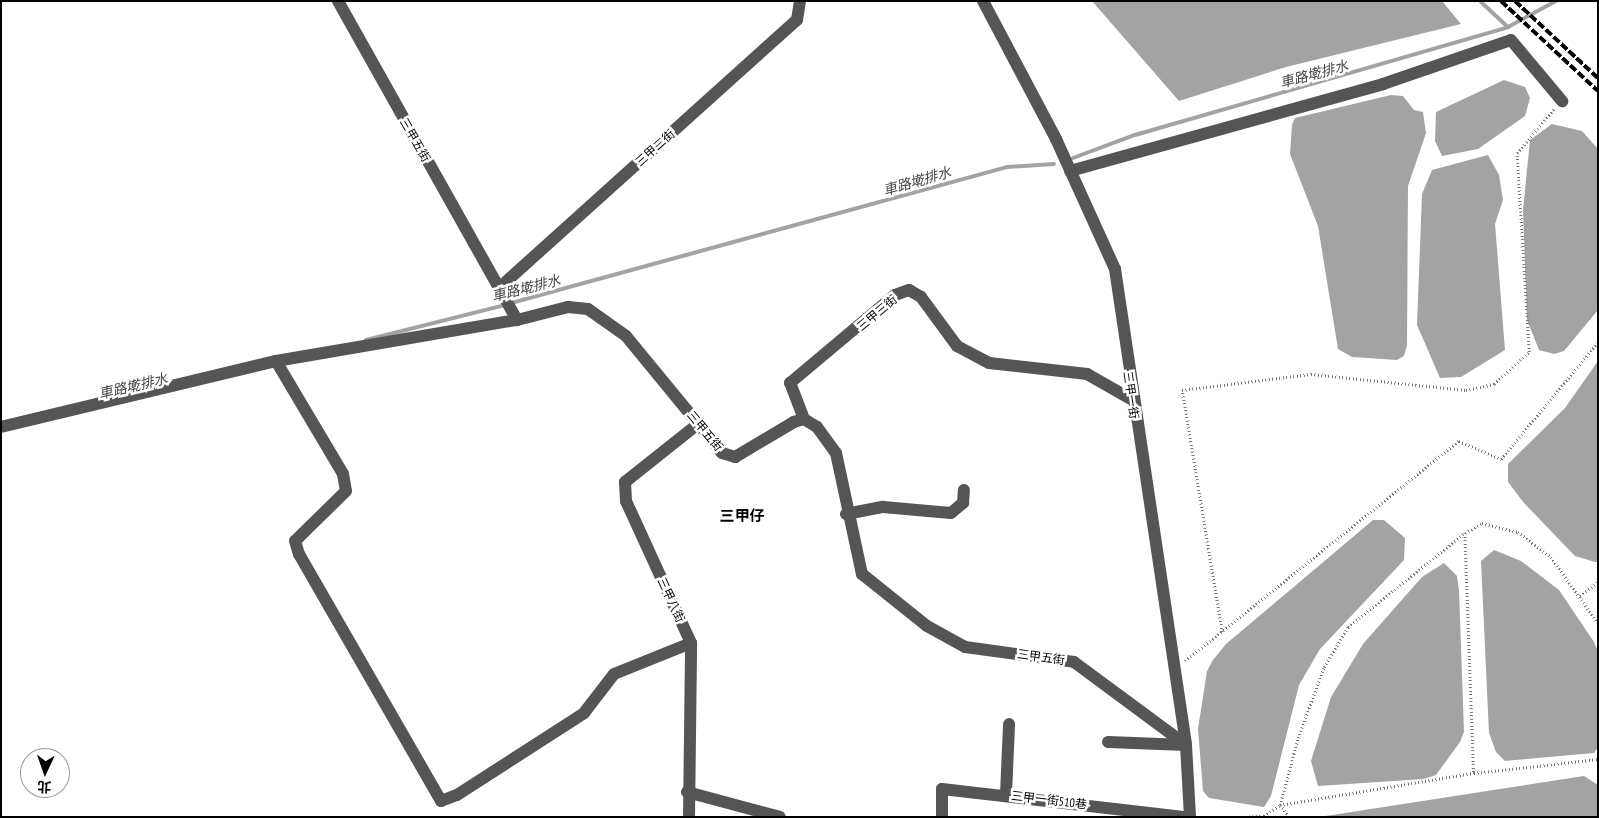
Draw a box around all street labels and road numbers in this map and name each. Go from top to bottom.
street label: 三甲五街 [397,116,433,164]
street label: 三甲二街 [632,127,678,169]
street label: 三甲三街 [854,292,900,334]
street label: 三甲一街 [1121,370,1141,420]
street label: 三甲五街 [684,408,726,454]
street label: 三甲八街 [654,575,688,625]
street label: 三甲五街 [1016,647,1066,667]
street label: 三甲一街510巷 [1010,788,1088,812]

